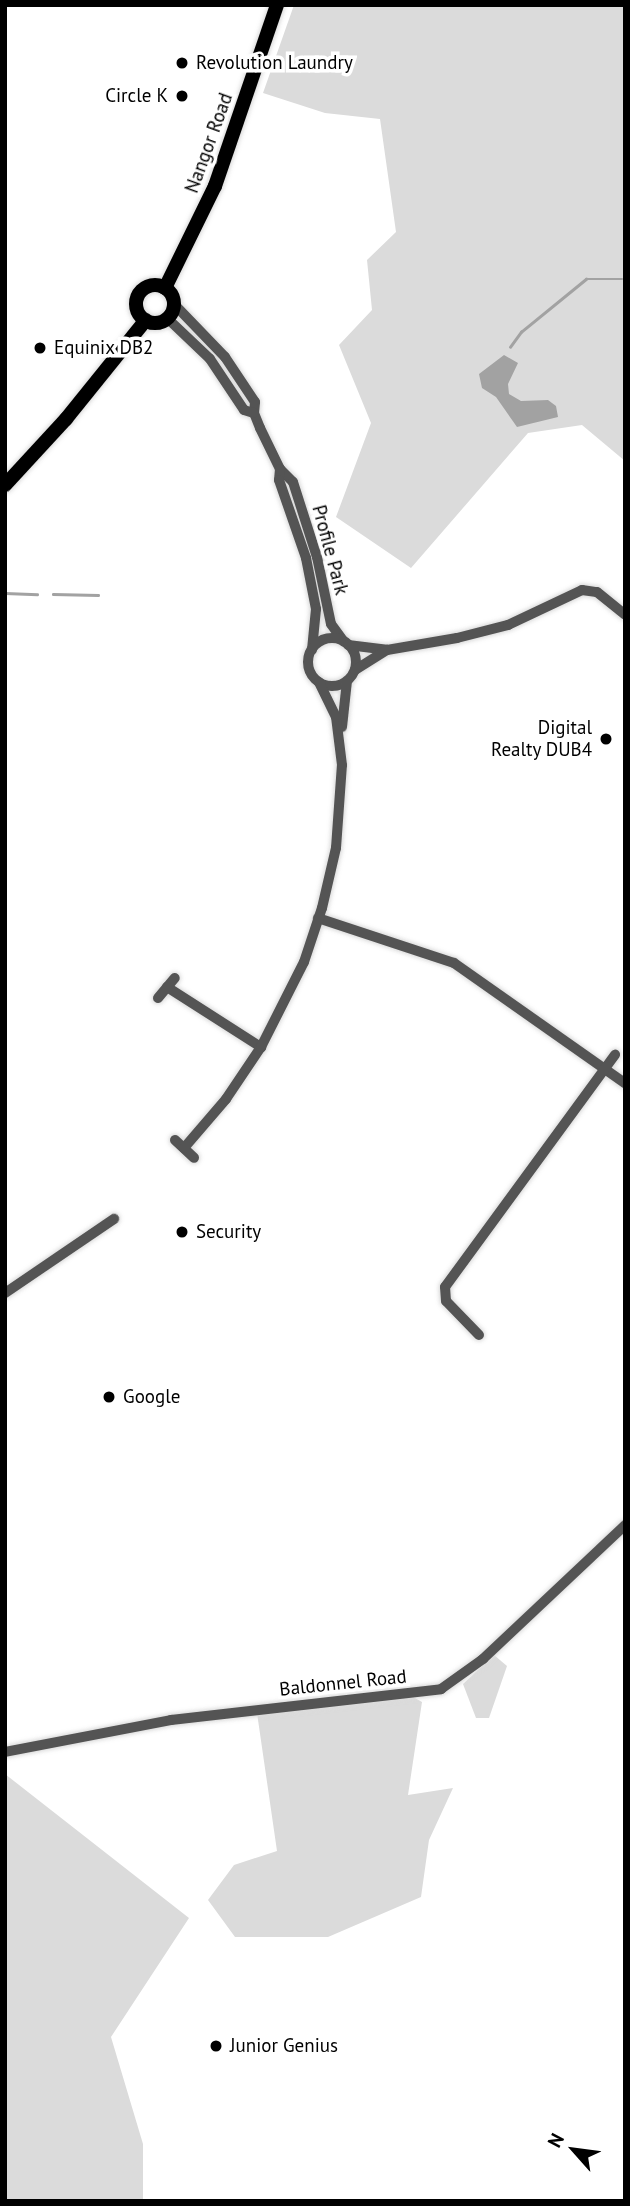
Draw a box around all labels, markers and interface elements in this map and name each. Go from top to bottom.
place label: Revolution Laundry [196,52,353,74]
marker: Revolution Laundry [174,55,190,71]
place label: Circle K [105,85,168,107]
marker: Circle K [174,88,190,104]
street label: Nangor Road [180,90,238,196]
place label: Equinix DB2 [54,337,154,359]
marker: Equinix DB2 [32,340,48,356]
street label: Profile Park [307,503,353,597]
place label: Digital Realty DUB4 [490,717,592,761]
marker: Digital Realty DUB4 [598,731,614,747]
place label: Security [196,1221,261,1243]
marker: Security [174,1224,190,1240]
place label: Google [123,1386,180,1408]
marker: Google [101,1389,117,1405]
street label: Baldonnel Road [278,1665,408,1701]
place label: Junior Genius [230,2035,338,2057]
marker: Junior Genius [208,2038,224,2054]
north arrow [539,2115,609,2185]
text: N [542,2129,569,2151]

